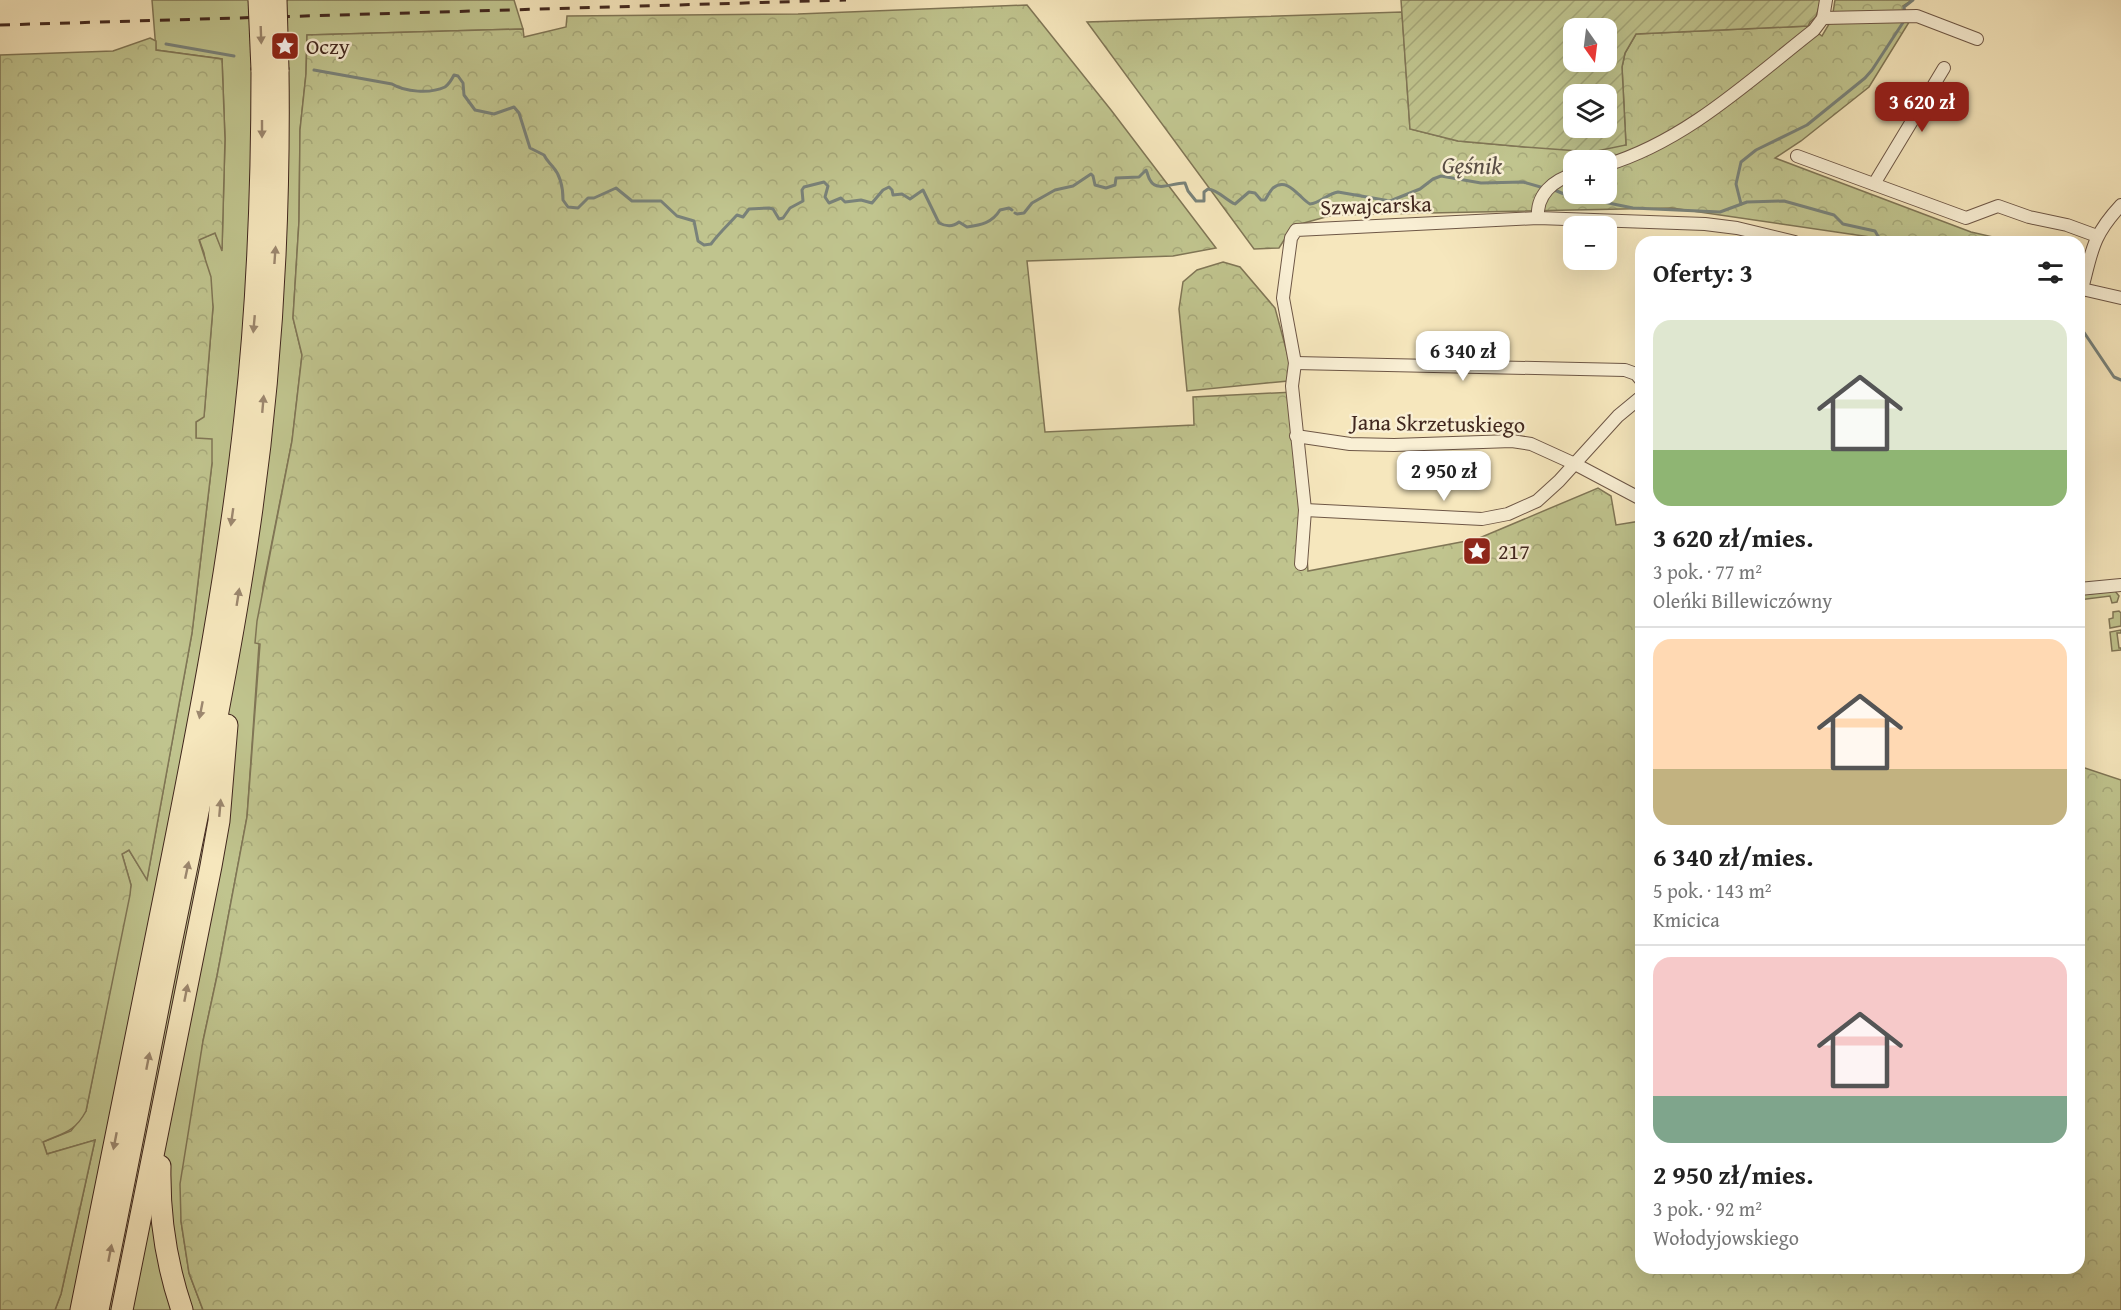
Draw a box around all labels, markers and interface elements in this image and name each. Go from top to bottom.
north arrow [1563,18,1617,72]
map controls [1563,18,1617,270]
one-way arrow [256,26,265,45]
place icon: Oczy [269,30,301,62]
place label: Oczy [306,30,350,62]
pin: 3 620 zł [1860,82,1984,133]
button: layers [1563,84,1617,138]
text: 3 620 zł [1889,87,1955,116]
one-way arrow [257,119,267,138]
water label: Gęśnik [1442,147,1502,183]
button: + [1563,150,1617,204]
street label: Szwajcarska [1320,187,1433,223]
button: − [1563,216,1617,270]
one-way arrow [271,245,280,264]
text: Oferty: 3 [1653,253,1753,292]
icon: filters [2034,256,2067,289]
one-way arrow [249,314,259,333]
pin: 6 340 zł [1401,331,1525,382]
text: 6 340 zł [1430,336,1496,365]
icon: home [1806,359,1914,467]
one-way arrow [258,394,268,413]
street label: Jana Skrzetuskiego [1348,405,1525,441]
pin: 2 950 zł [1382,451,1506,502]
text: 2 950 zł [1411,456,1477,485]
one-way arrow [228,508,237,527]
text: 3 620 zł/mies. [1653,518,1813,557]
place icon: 217 [1461,535,1493,567]
place label: 217 [1498,535,1530,567]
text: 3 pok. · 77 m² [1653,557,1762,586]
text: Oleńki Billewiczówny [1653,586,1832,615]
one-way arrow [234,588,243,607]
icon: home [1806,678,1914,786]
one-way arrow [196,700,205,719]
one-way arrow [215,798,225,817]
text: 6 340 zł/mies. [1653,837,1813,876]
one-way arrow [183,861,192,880]
text: 5 pok. · 143 m² [1653,876,1772,905]
text: Kmicica [1653,905,1720,934]
one-way arrow [182,983,191,1002]
icon: home [1806,996,1914,1104]
one-way arrow [144,1052,153,1071]
one-way arrow [110,1132,119,1151]
text: 2 950 zł/mies. [1653,1155,1813,1194]
text: 3 pok. · 92 m² [1653,1194,1762,1223]
text: Wołodyjowskiego [1653,1223,1799,1252]
one-way arrow [106,1243,115,1262]

